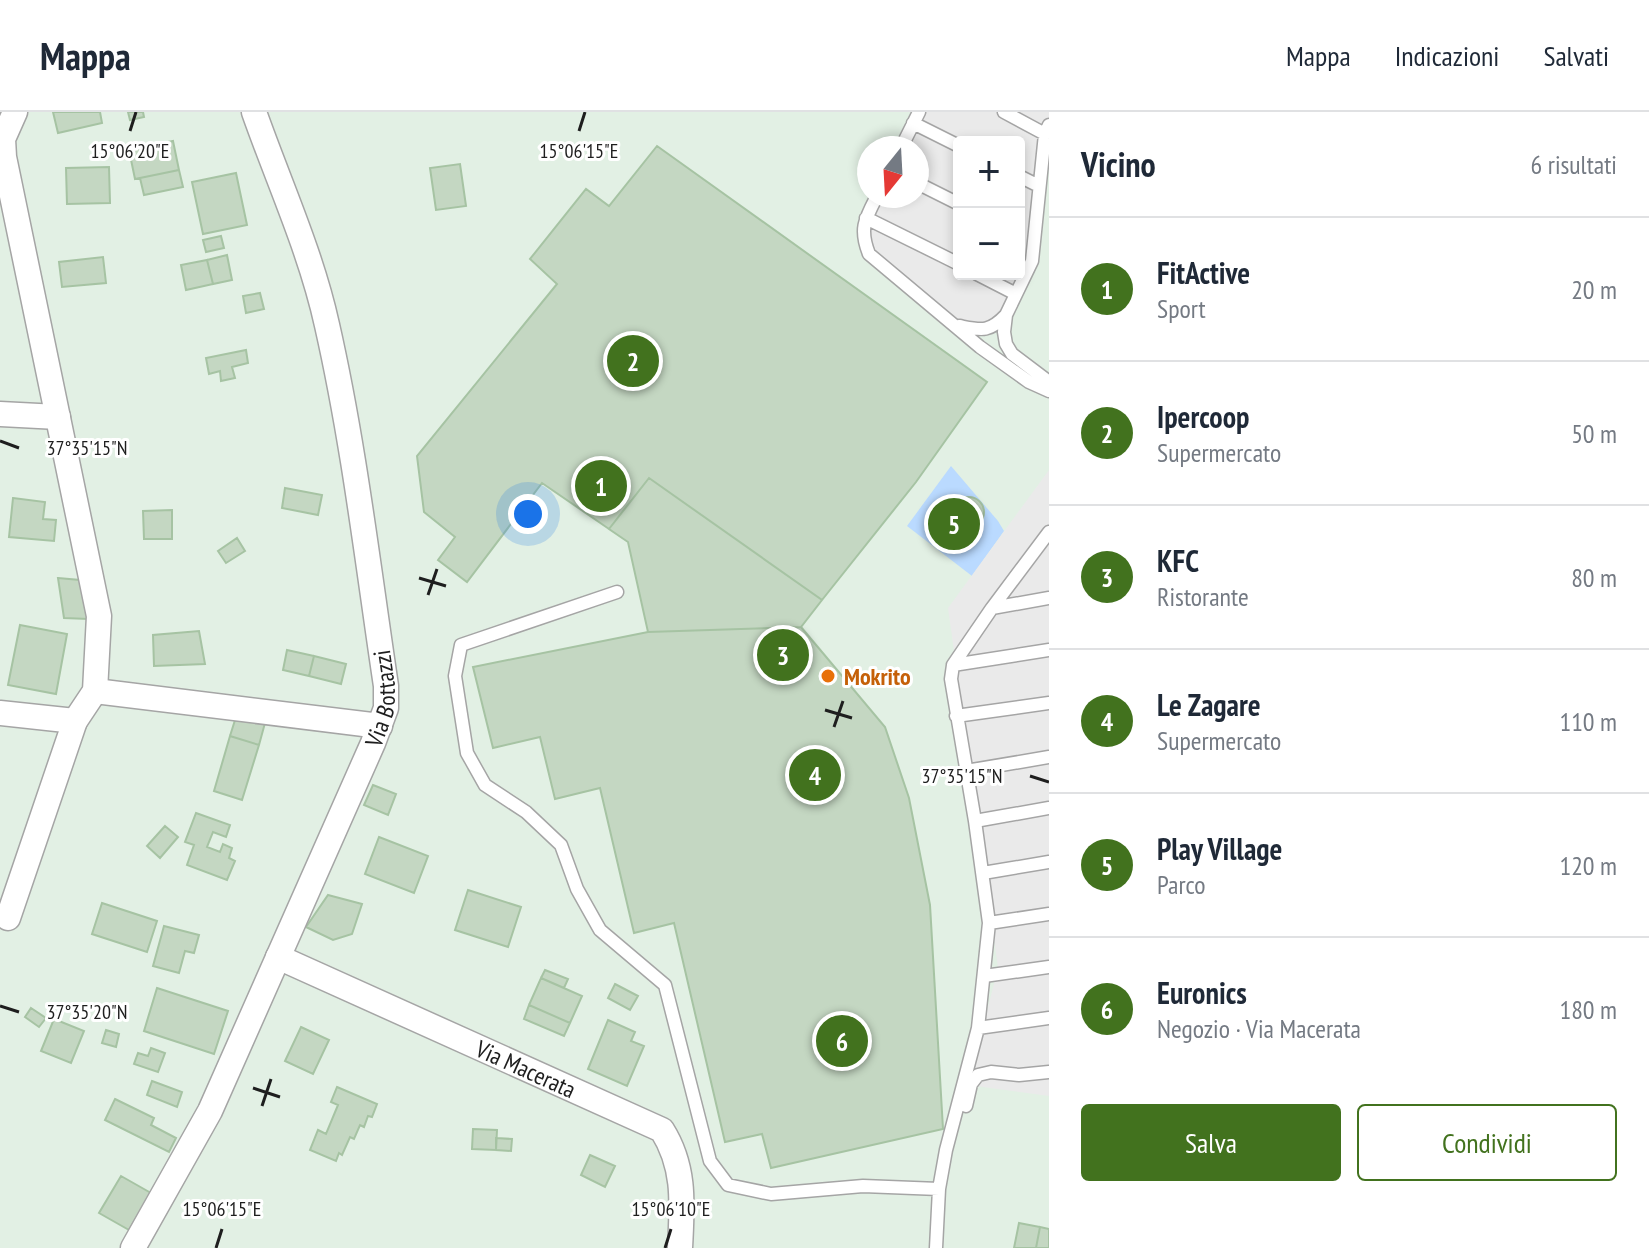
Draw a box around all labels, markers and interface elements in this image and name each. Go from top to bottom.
text: Mappa [40,31,131,80]
text: Mappa [1286,37,1351,74]
text: Indicazioni [1395,37,1499,74]
text: Salvati [1543,37,1609,74]
north arrow [857,136,929,208]
map controls [953,136,1025,280]
button: + [953,136,1025,208]
text: 15°06'20"E [91,138,169,164]
text: 15°06'15"E [540,138,618,164]
text: Vicino [1081,142,1156,186]
text: 6 risultati [1531,148,1617,181]
button: − [953,208,1025,280]
text: FitActive [1157,253,1250,292]
text: 1 [1101,273,1113,306]
text: 20 m [1571,273,1617,306]
text: Sport [1157,292,1206,325]
pin: 2 [607,331,659,391]
text: Ipercoop [1157,397,1249,436]
text: 2 [1101,417,1113,450]
text: 50 m [1571,417,1617,450]
text: 37°35'15"N [47,435,127,461]
text: Supermercato [1157,436,1281,469]
pin: 1 [575,456,627,516]
your location [508,494,548,534]
pin: 5 [928,494,980,554]
text: KFC [1157,541,1199,580]
text: 3 [1101,561,1113,594]
text: 80 m [1571,561,1617,594]
text: Ristorante [1157,580,1249,613]
pin: 3 [757,625,809,685]
street label: Via Bottazzi [357,648,402,752]
place label: Mokrito [844,661,911,692]
marker: Mokrito [819,667,837,685]
text: Le Zagare [1157,685,1261,724]
text: 4 [1101,705,1113,738]
text: 110 m [1559,705,1617,738]
text: Supermercato [1157,724,1281,757]
pin: 4 [789,745,841,805]
text: 37°35'15"N [922,763,1002,789]
text: Play Village [1157,829,1282,868]
text: 5 [1101,849,1113,882]
text: 120 m [1559,849,1617,882]
text: Parco [1157,868,1206,901]
text: Euronics [1157,973,1247,1012]
text: 6 [1101,993,1113,1026]
text: 180 m [1559,993,1617,1026]
text: 37°35'20"N [47,999,127,1025]
pin: 6 [816,1011,868,1071]
text: Negozio · Via Macerata [1157,1012,1361,1045]
street label: Via Macerata [470,1032,581,1105]
button: Salva [1081,1104,1341,1181]
button: Condividi [1357,1104,1617,1181]
text: 15°06'15"E [183,1196,261,1222]
text: 15°06'10"E [632,1196,710,1222]

